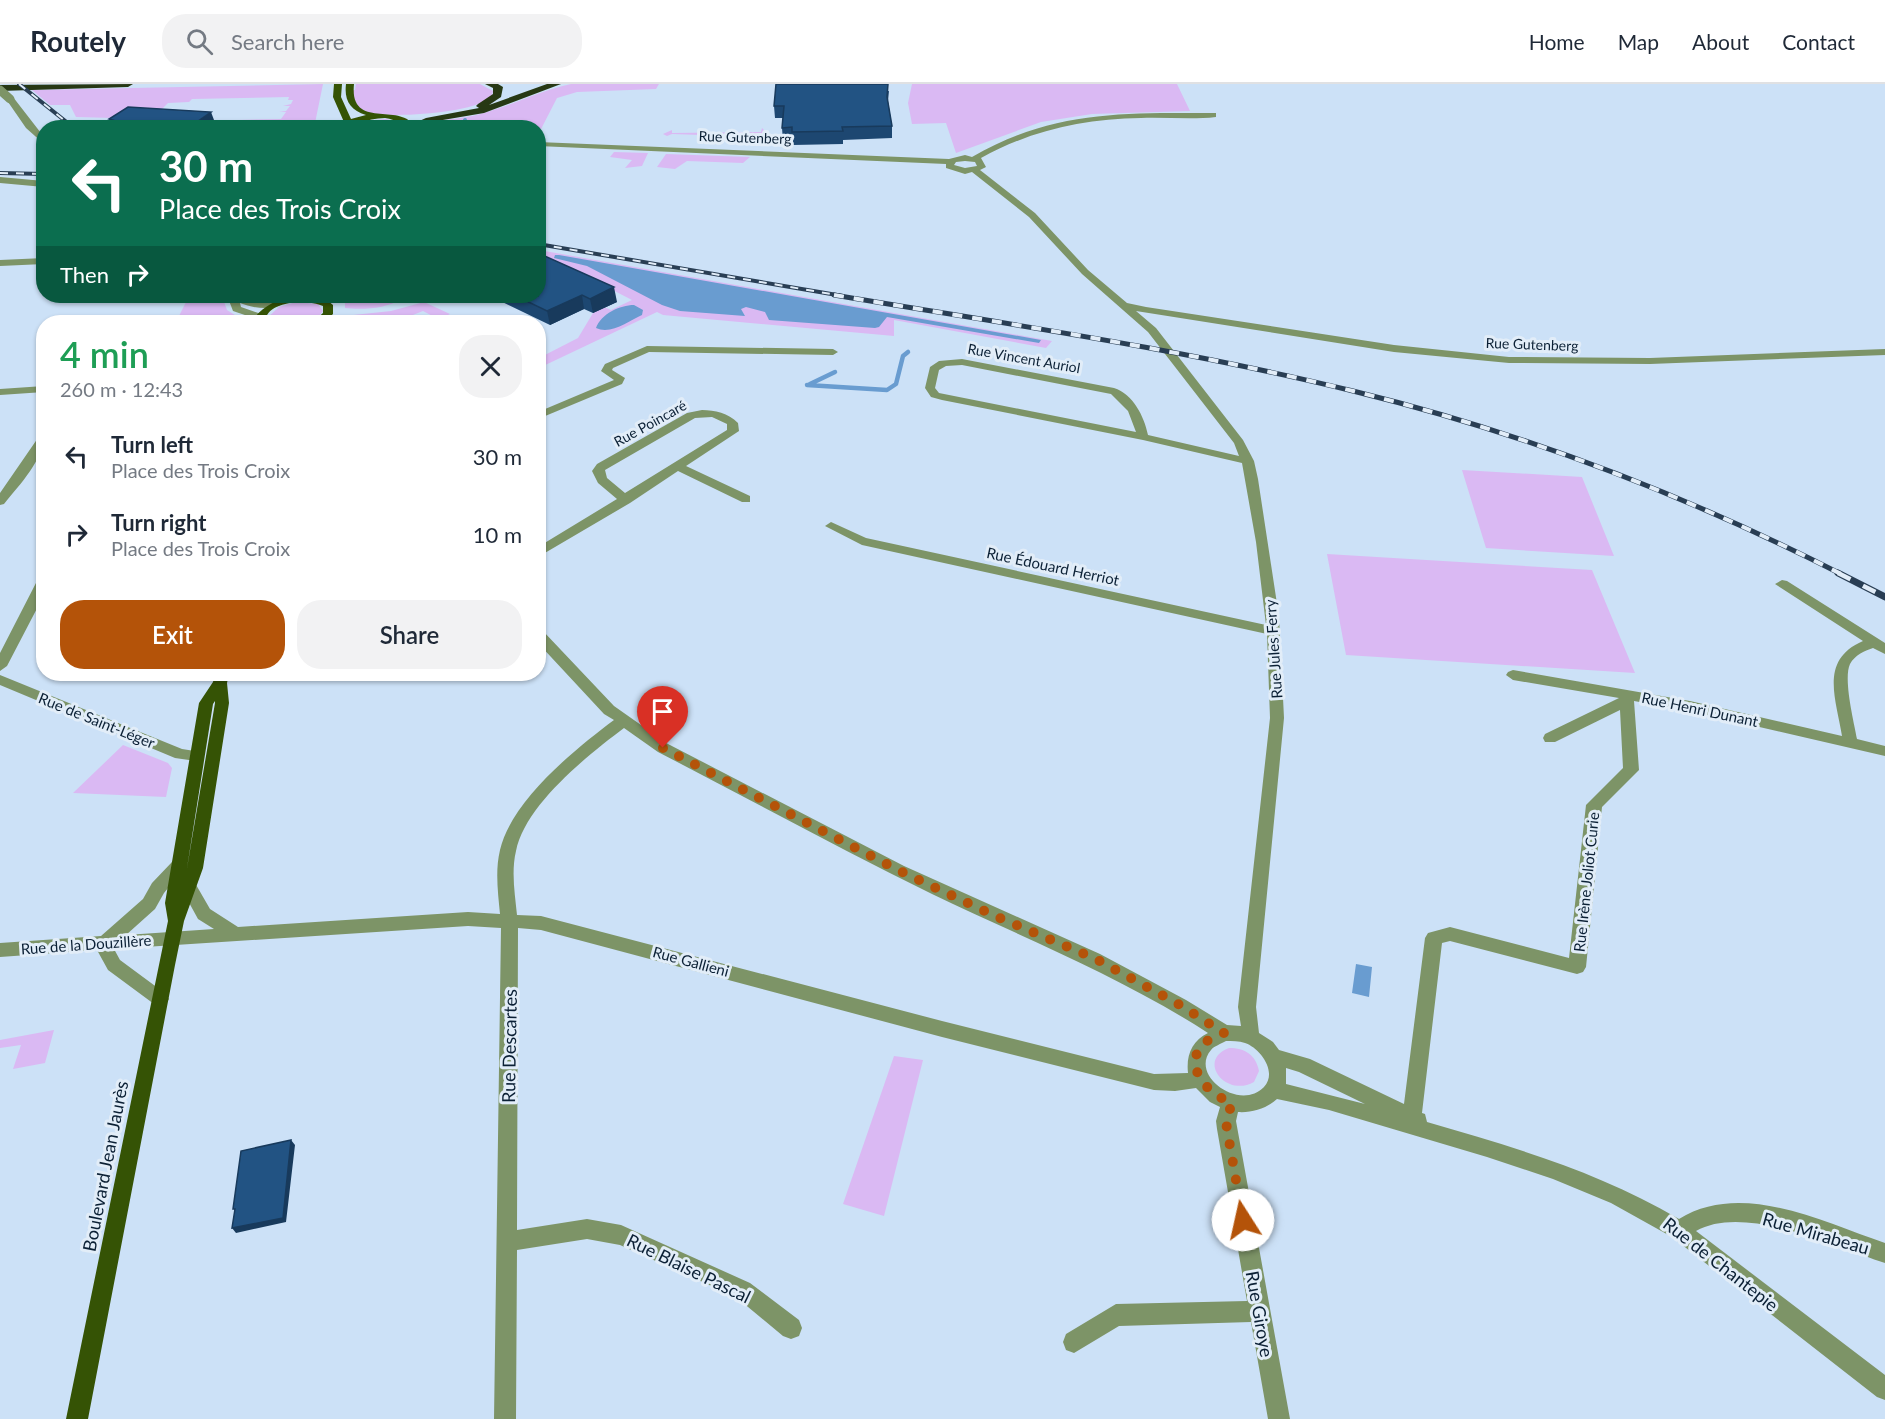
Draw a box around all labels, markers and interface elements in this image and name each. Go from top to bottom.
search box [162,14,582,68]
text: Routely [30,24,126,58]
icon: search [183,25,216,58]
text: Search here [231,28,344,55]
text: Home [1529,29,1585,54]
text: Map [1618,29,1659,54]
text: About [1692,29,1749,54]
text: Contact [1782,29,1855,54]
street label: Rue Gutenberg [698,127,792,147]
text: 30 m [159,141,253,191]
icon: left [60,144,138,222]
text: Place des Trois Croix [159,192,401,225]
icon: right [121,258,154,291]
text: Then [60,261,109,288]
text: 4 min [60,332,149,376]
street label: Rue Gutenberg [1485,334,1579,354]
button: close [459,335,522,398]
street label: Rue Vincent Auriol [966,340,1082,376]
text: 260 m · 12:43 [60,377,183,401]
street label: Rue Poincaré [611,396,689,450]
text: Turn left [111,431,193,458]
icon: left [60,440,93,473]
text: 30 m [473,443,522,470]
text: Place des Trois Croix [111,458,290,482]
text: Turn right [111,509,206,536]
icon: right [60,518,93,551]
text: 10 m [473,521,522,548]
text: Place des Trois Croix [111,536,290,560]
street label: Rue Édouard Herriot [985,543,1122,589]
street label: Rue Jules Ferry [1261,598,1285,699]
button: Exit [60,600,285,669]
button: Share [297,600,522,669]
pin [637,686,688,748]
street label: Rue de Saint-Léger [36,688,158,752]
street label: Rue Henri Dunant [1640,688,1761,730]
icon: arrive [646,695,679,728]
street label: Rue Irène Joliot Curie [1570,811,1602,953]
street label: Rue de la Douzillère [20,930,152,958]
street label: Rue Gallieni [651,942,731,980]
street label: Rue Descartes [497,989,521,1103]
street label: Boulevard Jean Jaurès [78,1079,132,1253]
position arrow [1211,1188,1275,1252]
street label: Rue Mirabeau [1760,1207,1872,1259]
street label: Rue de Chantepie [1659,1212,1783,1316]
street label: Rue Blaise Pascal [624,1229,754,1307]
street label: Rue Giroye [1242,1269,1278,1359]

